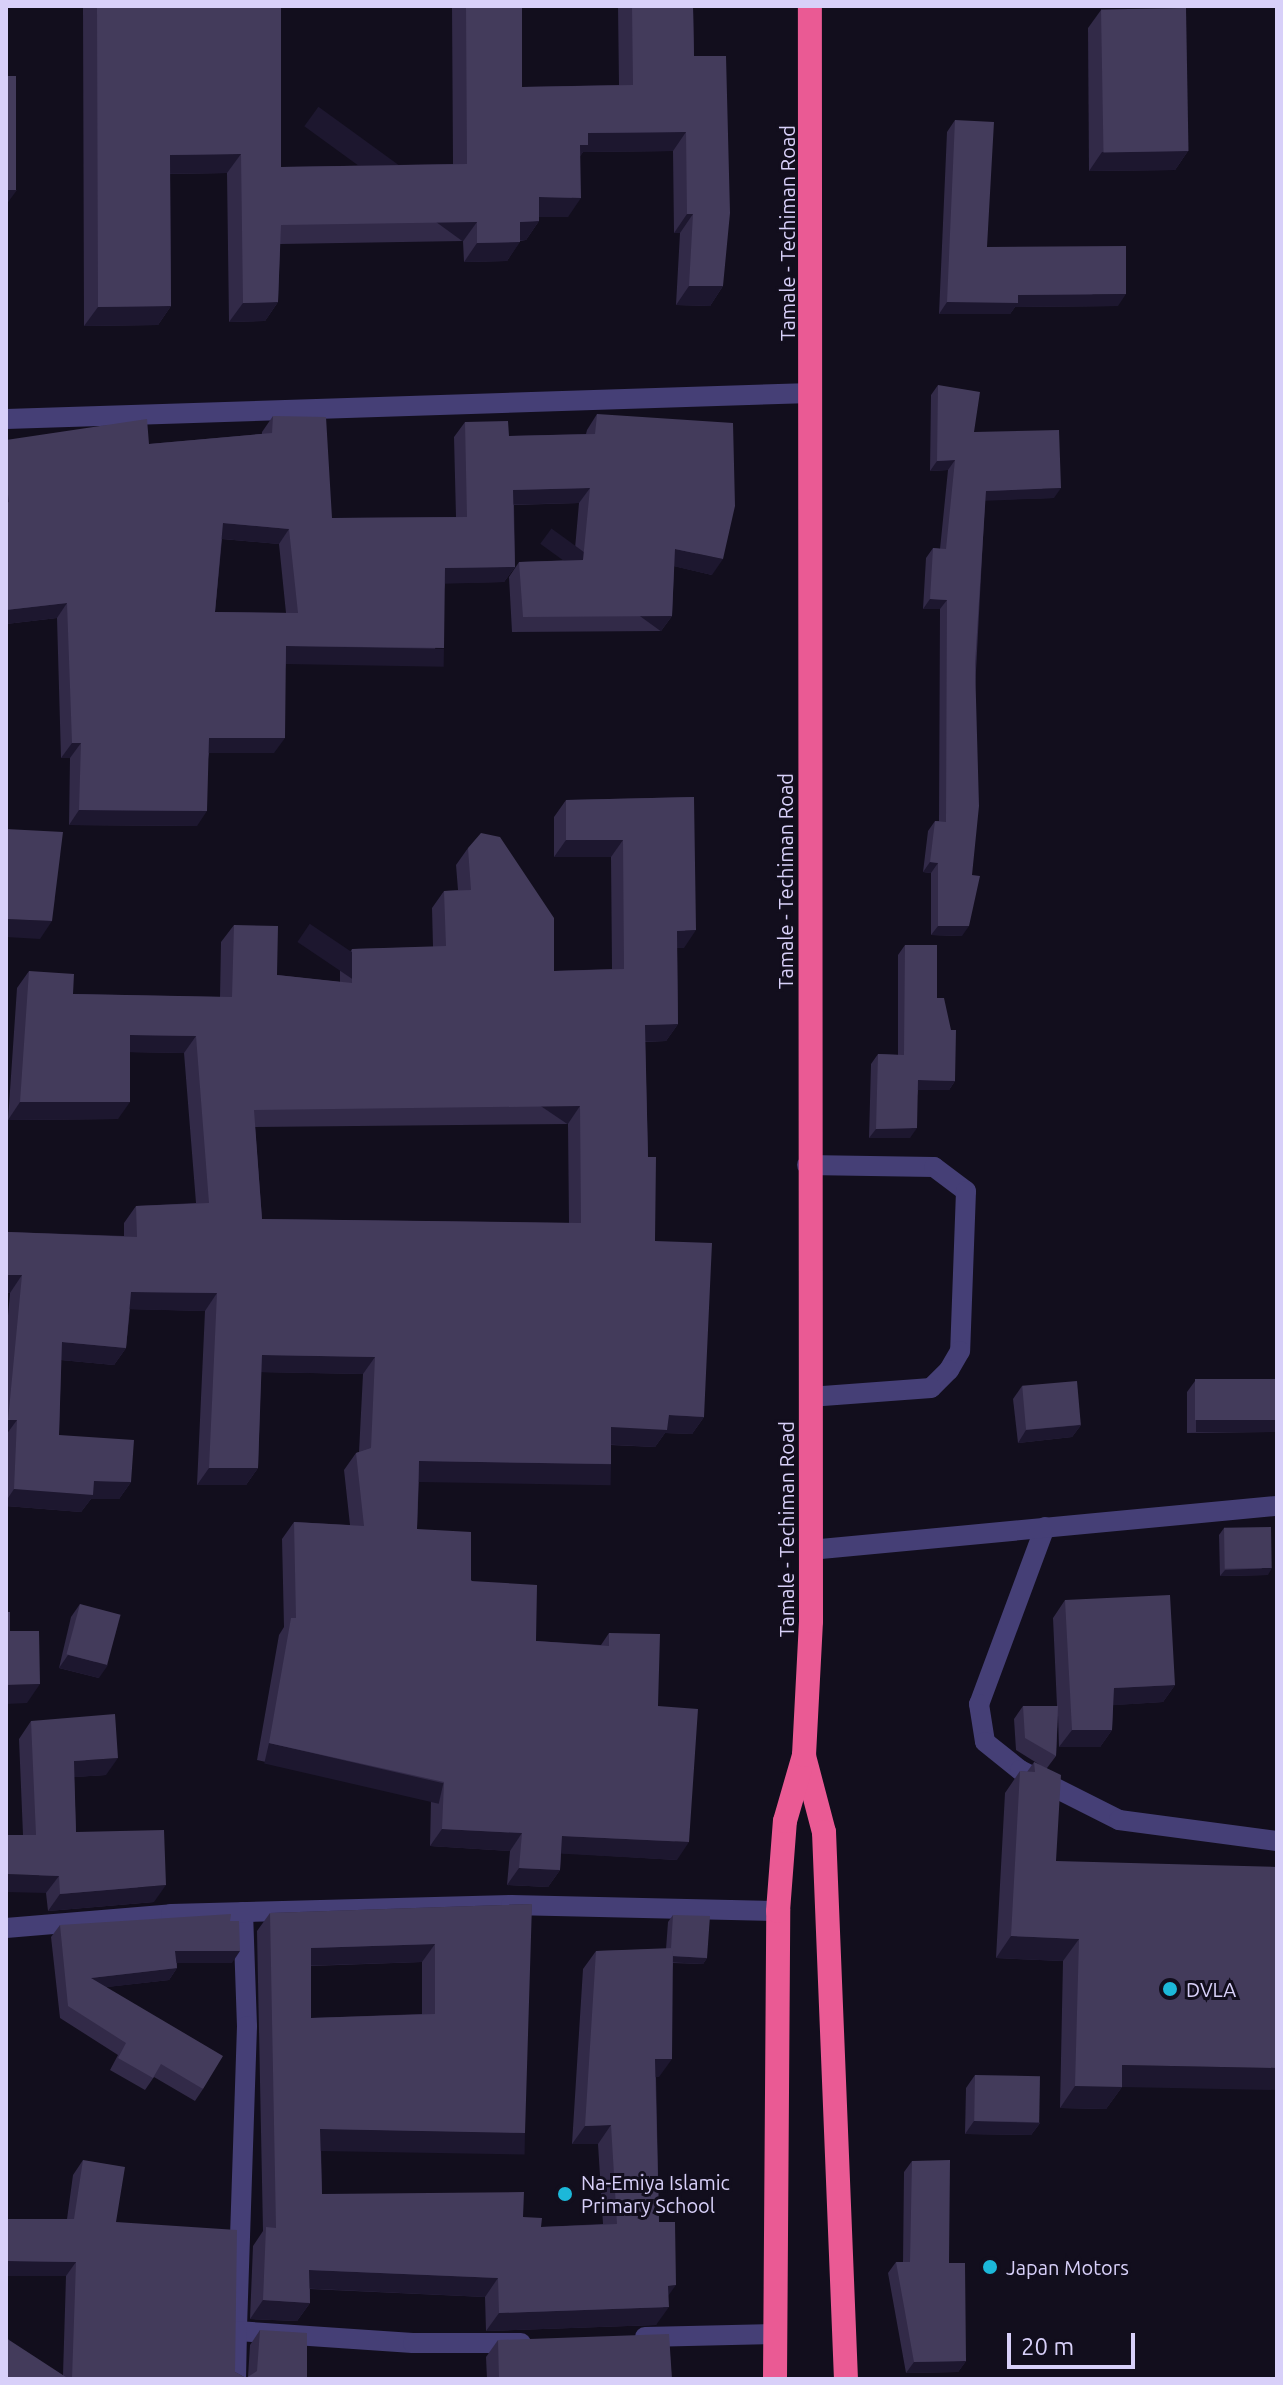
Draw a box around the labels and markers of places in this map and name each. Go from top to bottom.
place label: DVLA [1186,1977,1236,2001]
marker: DVLA [1161,1980,1179,1998]
place label: Na-Emiya Islamic Primary School [581,2170,730,2217]
marker: Na-Emiya Islamic Primary School [556,2185,574,2203]
place label: Japan Motors [1006,2255,1129,2279]
marker: Japan Motors [981,2258,999,2276]

